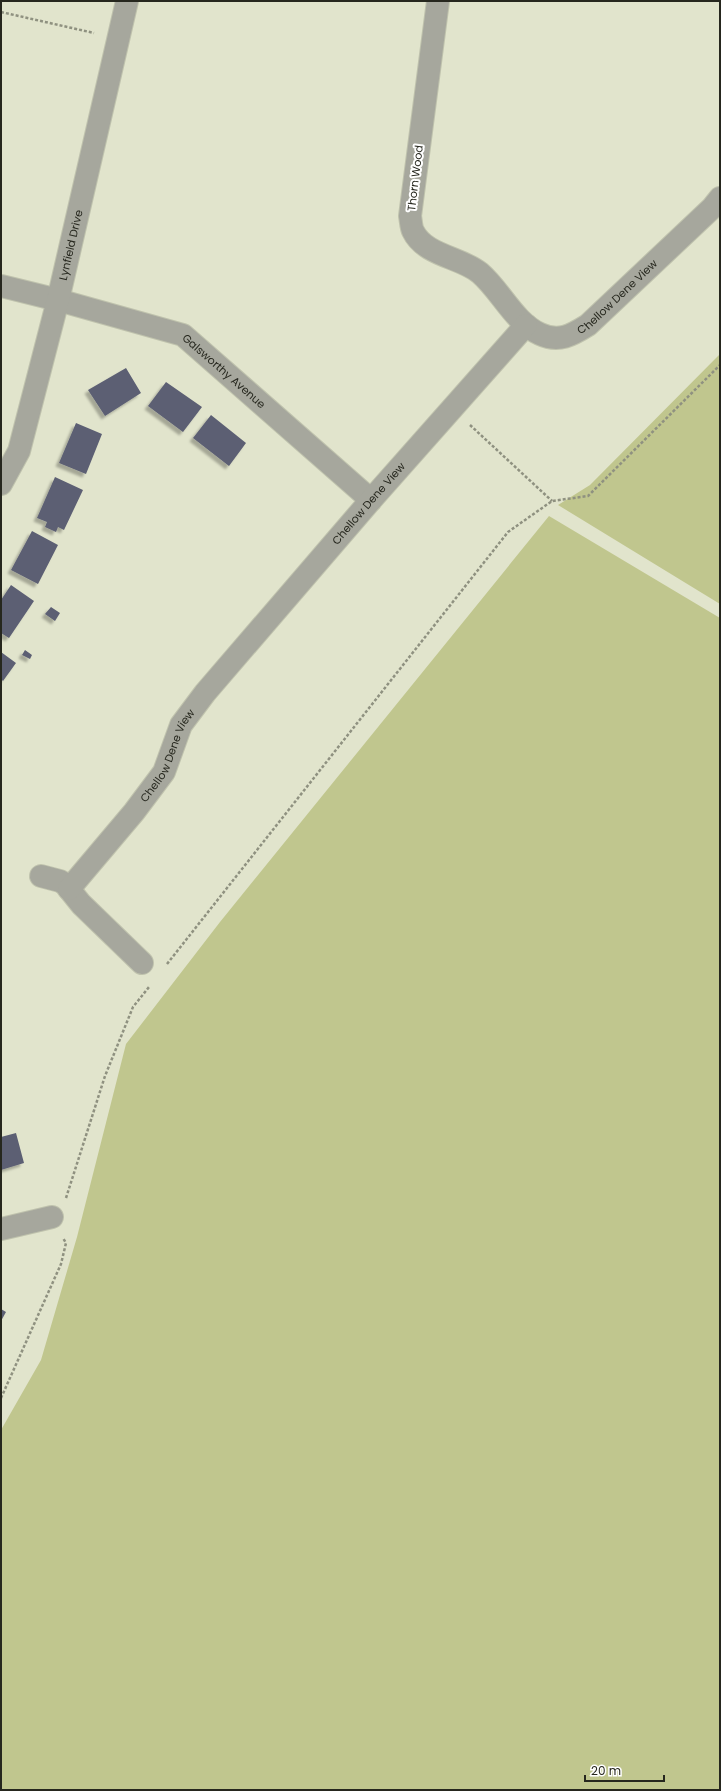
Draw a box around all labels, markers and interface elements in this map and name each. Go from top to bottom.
street label: Thorn Wood [403,144,427,212]
street label: Lynfield Drive [55,208,87,282]
street label: Chellow Dene View [574,256,661,338]
street label: Galsworthy Avenue [179,330,269,412]
street label: Chellow Dene View [328,459,409,548]
street label: Chellow Dene View [136,705,198,806]
scale bar [585,1757,664,1783]
text: 20 m [591,1762,621,1779]

